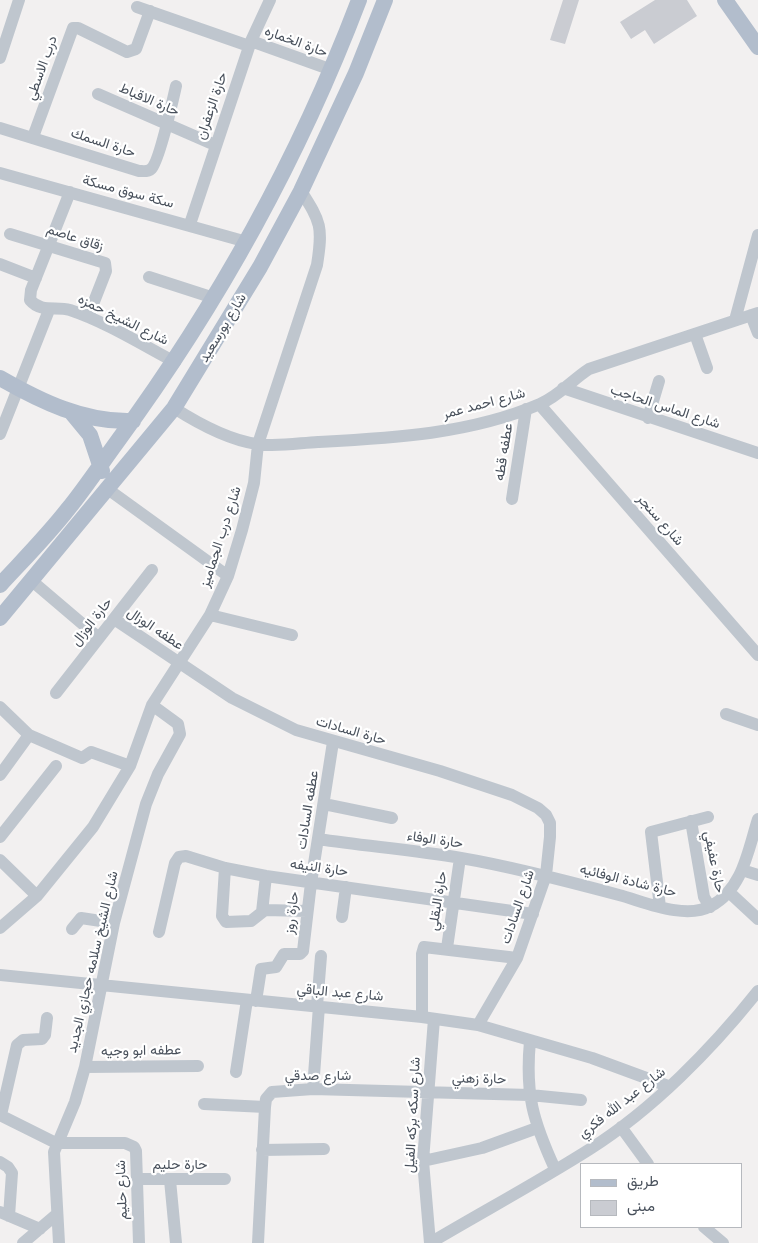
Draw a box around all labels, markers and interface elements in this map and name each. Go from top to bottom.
street label: حارة الخماره [262,23,330,61]
street label: درب الاسطي [23,34,61,102]
street label: حارة الزعفران [193,70,231,142]
street label: حارة الاقباط [116,80,182,120]
street label: حارة السمك [69,125,137,161]
street label: سكة سوق مسكة [80,172,176,212]
street label: زقاق عاصم [44,221,106,255]
street label: شارع بورسعيد [196,290,250,366]
street label: شارع الشيخ حمزه [75,291,171,349]
street label: شارع الماس الحاجب [608,381,722,433]
street label: شارع احمد عمر [441,385,527,423]
street label: عطفه قطه [491,422,517,482]
street label: شارع درب الجماميز [197,484,245,590]
street label: شارع سنجر [633,491,687,549]
street label: حارة الوزال [68,594,116,650]
street label: عطفه الوزال [124,604,186,654]
street label: حارة السادات [314,713,388,749]
street label: عطفه السادات [293,769,323,851]
street label: حارة الوفاء [406,828,464,852]
street label: حارة عفيفي [700,830,728,894]
street label: حارة النيفه [289,856,349,880]
street label: حارة شادة الوفائيه [578,861,678,901]
street label: شارع السادات [498,868,538,946]
street label: شارع الشيخ سلامه حجازي الجديد [64,870,122,1054]
street label: حارة البقلي [425,870,451,932]
street label: حارة روز [281,891,303,935]
street label: شارع عبد الباقي [296,981,384,1005]
street label: عطفه ابو وجيه [101,1042,181,1060]
street label: شارع سكه بركه الفيل [402,1057,424,1173]
street label: شارع عبد الله فكري [575,1064,669,1142]
street label: شارع صدقي [285,1068,351,1084]
street label: حارة زهني [452,1070,506,1088]
street label: حارة حليم [153,1157,207,1173]
street label: شارع حليم [113,1160,131,1220]
legend [580,1163,743,1228]
text: طريق [627,1172,659,1189]
text: مبنى [627,1197,655,1214]

